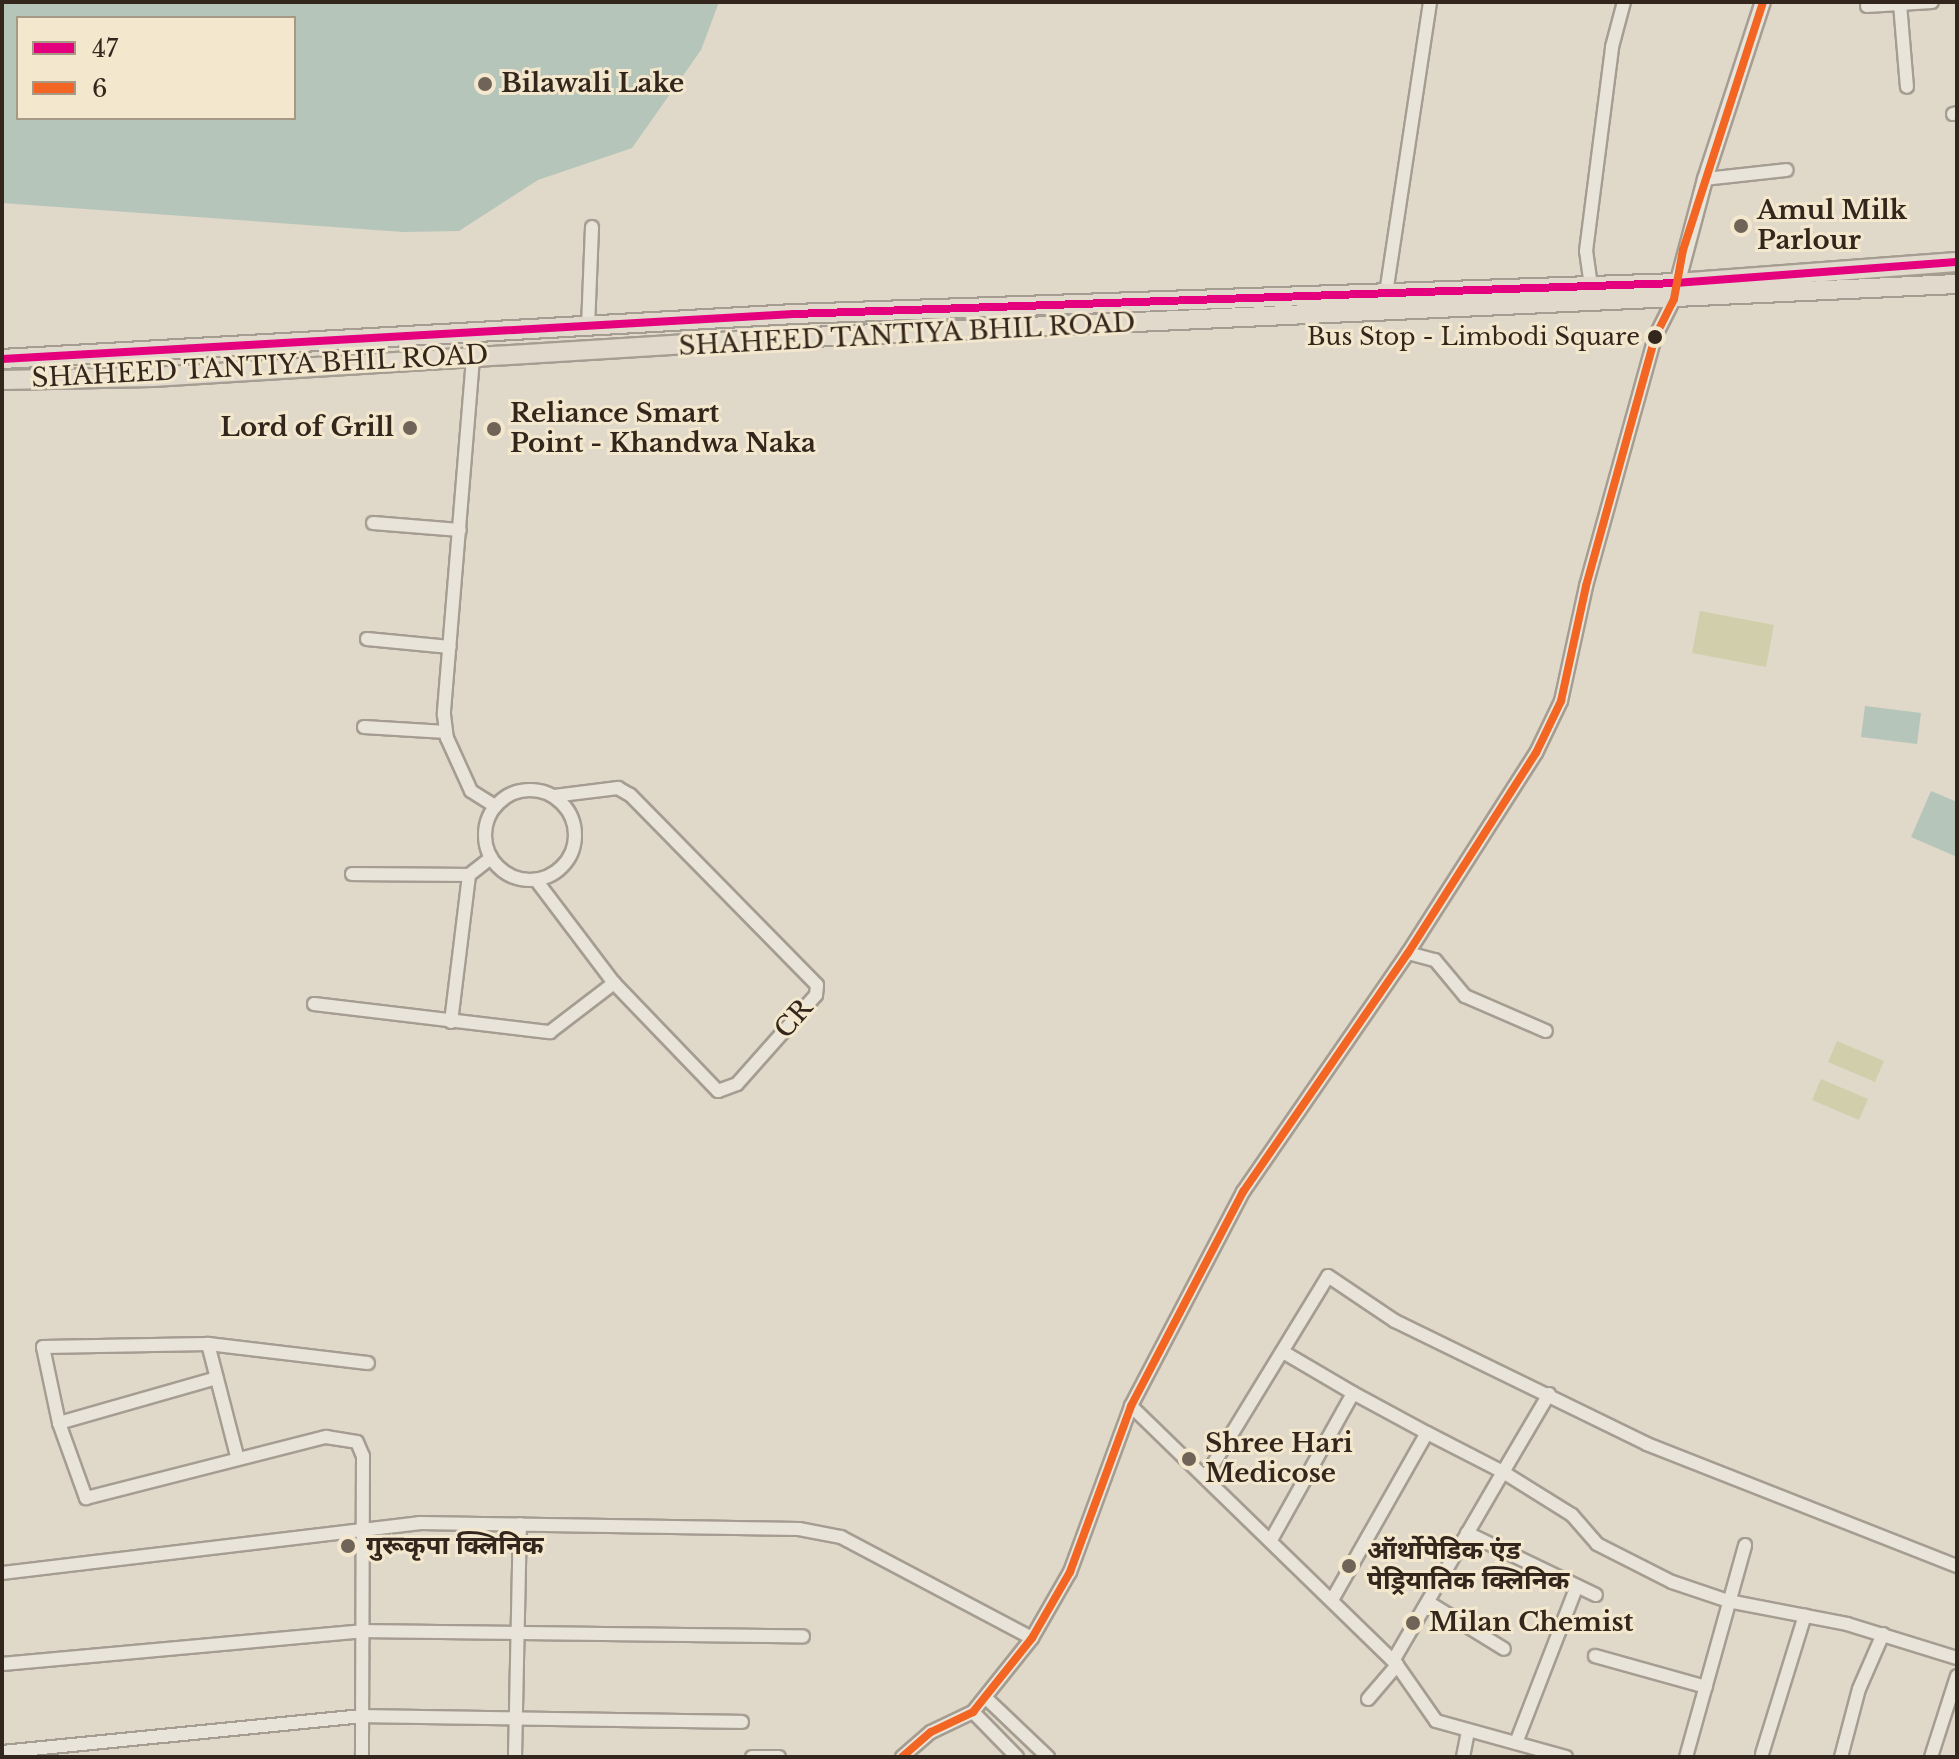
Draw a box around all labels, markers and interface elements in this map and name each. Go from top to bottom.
legend [16,16,296,120]
text: 47 [92,34,118,63]
place label: Bilawali Lake [501,68,684,100]
text: 6 [92,74,107,103]
marker: Bilawali Lake [476,75,494,93]
place label: Amul Milk Parlour [1757,195,1907,256]
marker: Amul Milk Parlour [1732,217,1750,235]
street label: SHAHEED TANTIYA BHIL ROAD [677,307,1137,363]
place label: Bus Stop - Limbodi Square [1307,323,1640,351]
marker: Bus Stop - Limbodi Square [1647,329,1663,345]
street label: SHAHEED TANTIYA BHIL ROAD [30,339,490,395]
place label: Reliance Smart Point - Khandwa Naka [510,398,816,460]
place label: Lord of Grill [220,412,394,444]
marker: Lord of Grill [401,419,419,437]
marker: Reliance Smart Point - Khandwa Naka [485,420,503,438]
street label: CR [769,993,819,1045]
place label: Shree Hari Medicose [1205,1428,1353,1490]
marker: Shree Hari Medicose [1180,1450,1198,1468]
place label: गुरूकृपा क्लिनिक [366,1530,543,1562]
marker: गुरूकृपा क्लिनिक [337,1535,359,1557]
place label: ऑर्थोपेडिक एंड पेड्रियातिक क्लिनिक [1367,1535,1569,1596]
marker: ऑर्थोपेडिक एंड पेड्रियातिक क्लिनिक [1338,1555,1360,1577]
place label: Milan Chemist [1429,1607,1633,1639]
marker: Milan Chemist [1404,1614,1422,1632]

